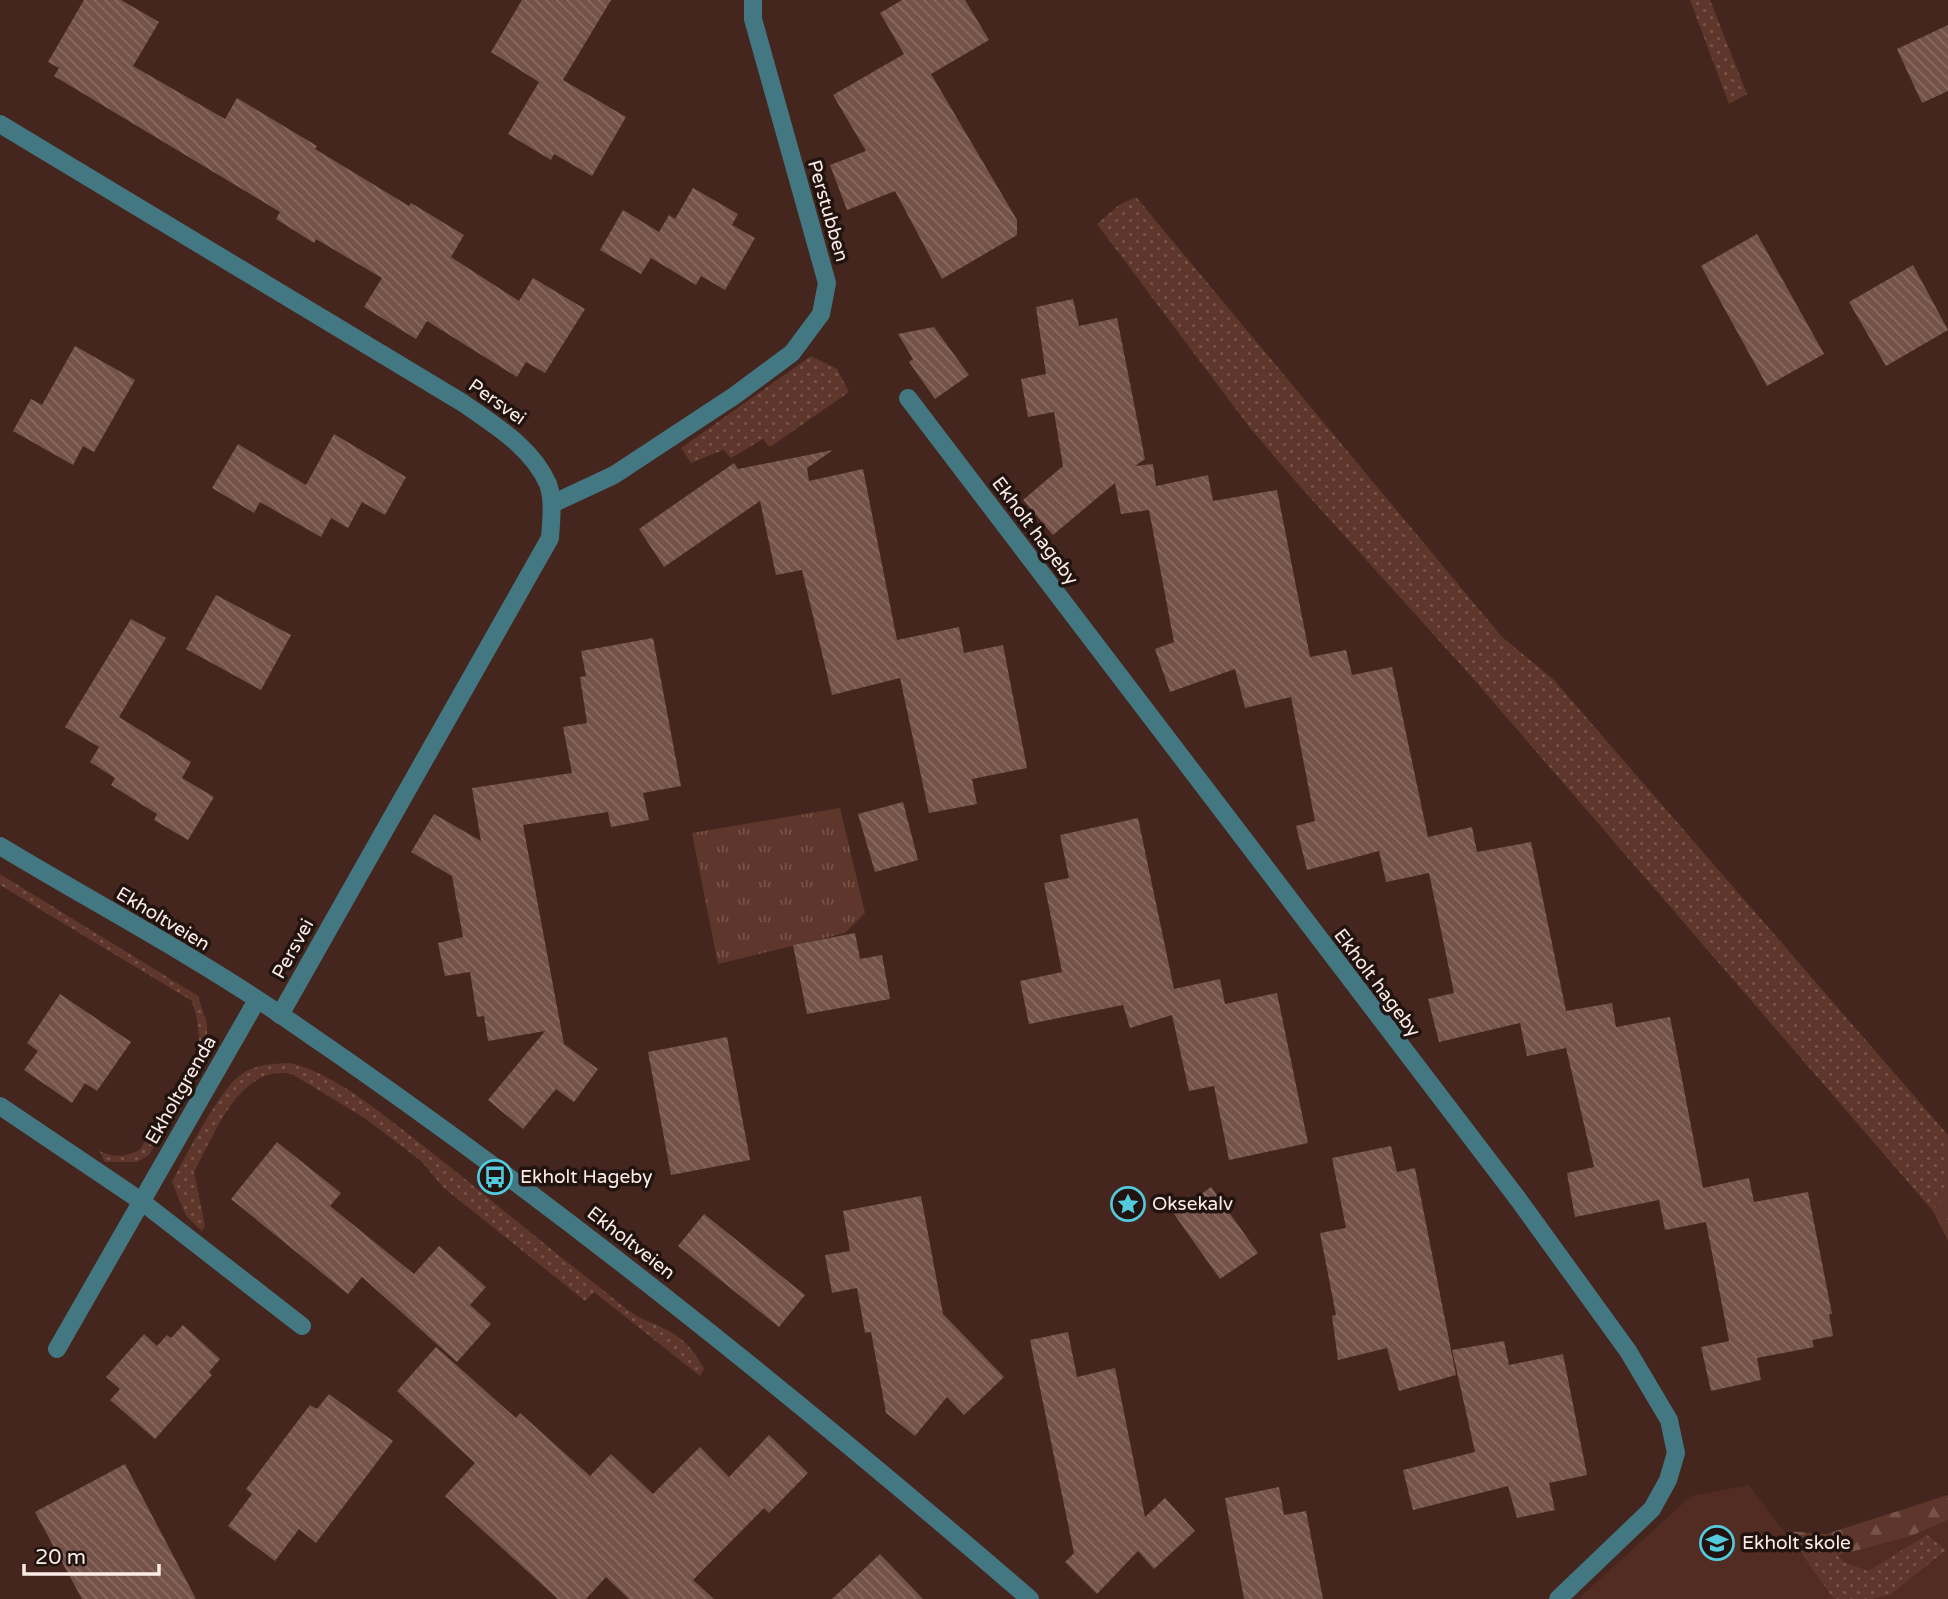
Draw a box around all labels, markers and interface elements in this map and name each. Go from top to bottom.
street label: Perstubben [803,158,853,264]
street label: Persvei [464,374,530,430]
street label: Ekholt hageby [987,473,1083,589]
street label: Ekholtveien [112,882,214,956]
street label: Persvei [268,915,318,983]
street label: Ekholt hageby [1329,925,1425,1041]
street label: Ekholtgrenda [141,1032,221,1148]
bus stop icon: Ekholt Hageby [476,1158,514,1196]
place label: Ekholt Hageby [520,1166,652,1188]
place icon: Oksekalv [1109,1185,1147,1223]
place label: Oksekalv [1152,1193,1233,1215]
street label: Ekholtveien [583,1202,679,1284]
school or university icon: Ekholt skole [1698,1524,1736,1562]
scale bar [24,1532,159,1576]
place label: Ekholt skole [1742,1532,1851,1554]
text: 20 m [35,1545,86,1570]

